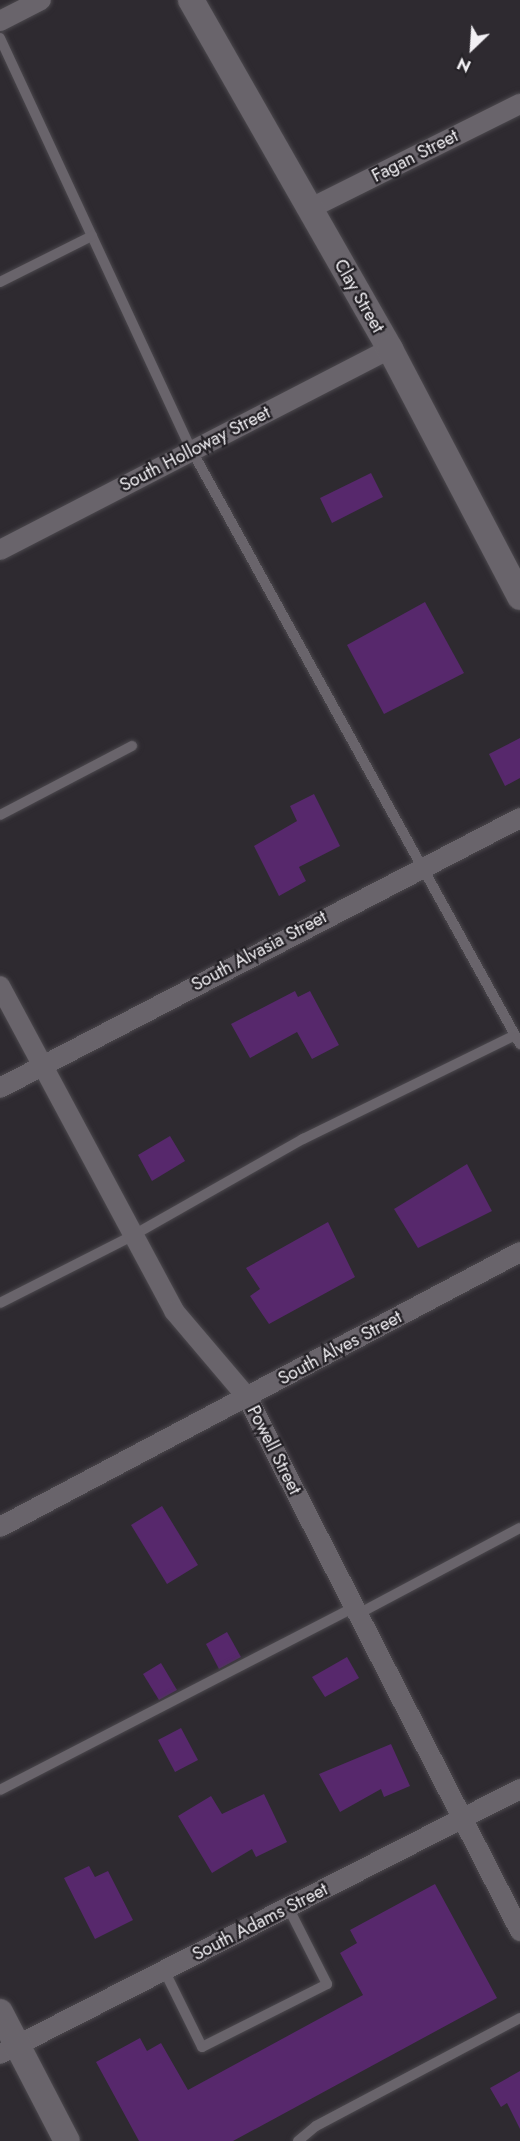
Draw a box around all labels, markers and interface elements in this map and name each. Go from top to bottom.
north arrow [442,18,502,78]
text: N [454,52,475,78]
street label: Fagan Street [368,125,462,187]
street label: Clay Street [329,255,389,337]
street label: South Holloway Street [116,402,274,496]
street label: South Alvasia Street [188,906,330,996]
street label: South Alves Street [275,1306,405,1390]
street label: Powell Street [242,1402,306,1498]
street label: South Adams Street [189,1879,331,1965]

